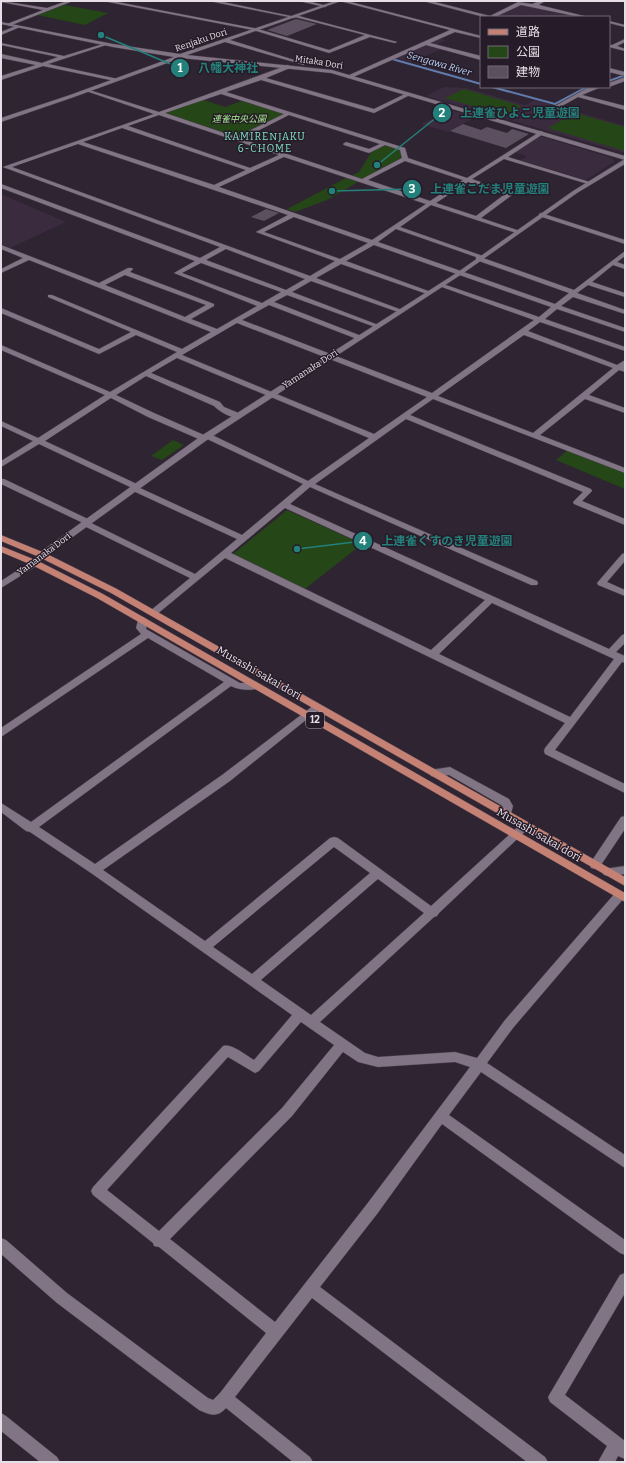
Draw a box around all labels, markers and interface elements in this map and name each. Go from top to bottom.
legend [480,16,610,88]
text: 道路 [516,25,540,39]
street label: Renjaku Dori [174,26,229,54]
text: 公園 [516,45,540,59]
water label: Sengawa River [405,49,473,79]
street label: Mitaka Dori [294,53,344,71]
callout: 八幡大神社 [170,56,266,80]
text: 1 [177,61,183,75]
text: 八幡大神社 [198,61,258,75]
text: 建物 [516,65,540,79]
callout: 上連雀ひよこ児童遊園 [432,101,588,125]
text: 2 [439,106,446,120]
text: 上連雀ひよこ児童遊園 [460,106,580,120]
park label: 連雀中央公園 [212,114,268,124]
district label: KAMIRENJAKU 6-CHOME [224,131,306,155]
callout: 上連雀こだま児童遊園 [402,177,558,201]
text: 3 [409,182,416,196]
text: 上連雀こだま児童遊園 [430,182,550,196]
street label: Yamanaka Dori [281,347,340,391]
callout: 上連雀くすのき児童遊園 [353,529,521,553]
street label: Yamanaka Dori [16,531,73,577]
text: 4 [359,534,367,548]
text: 上連雀くすのき児童遊園 [381,534,513,548]
street label: Musashi sakai dori [215,644,304,703]
road number: 12 [306,712,324,728]
street label: Musashi sakai dori [495,806,584,865]

